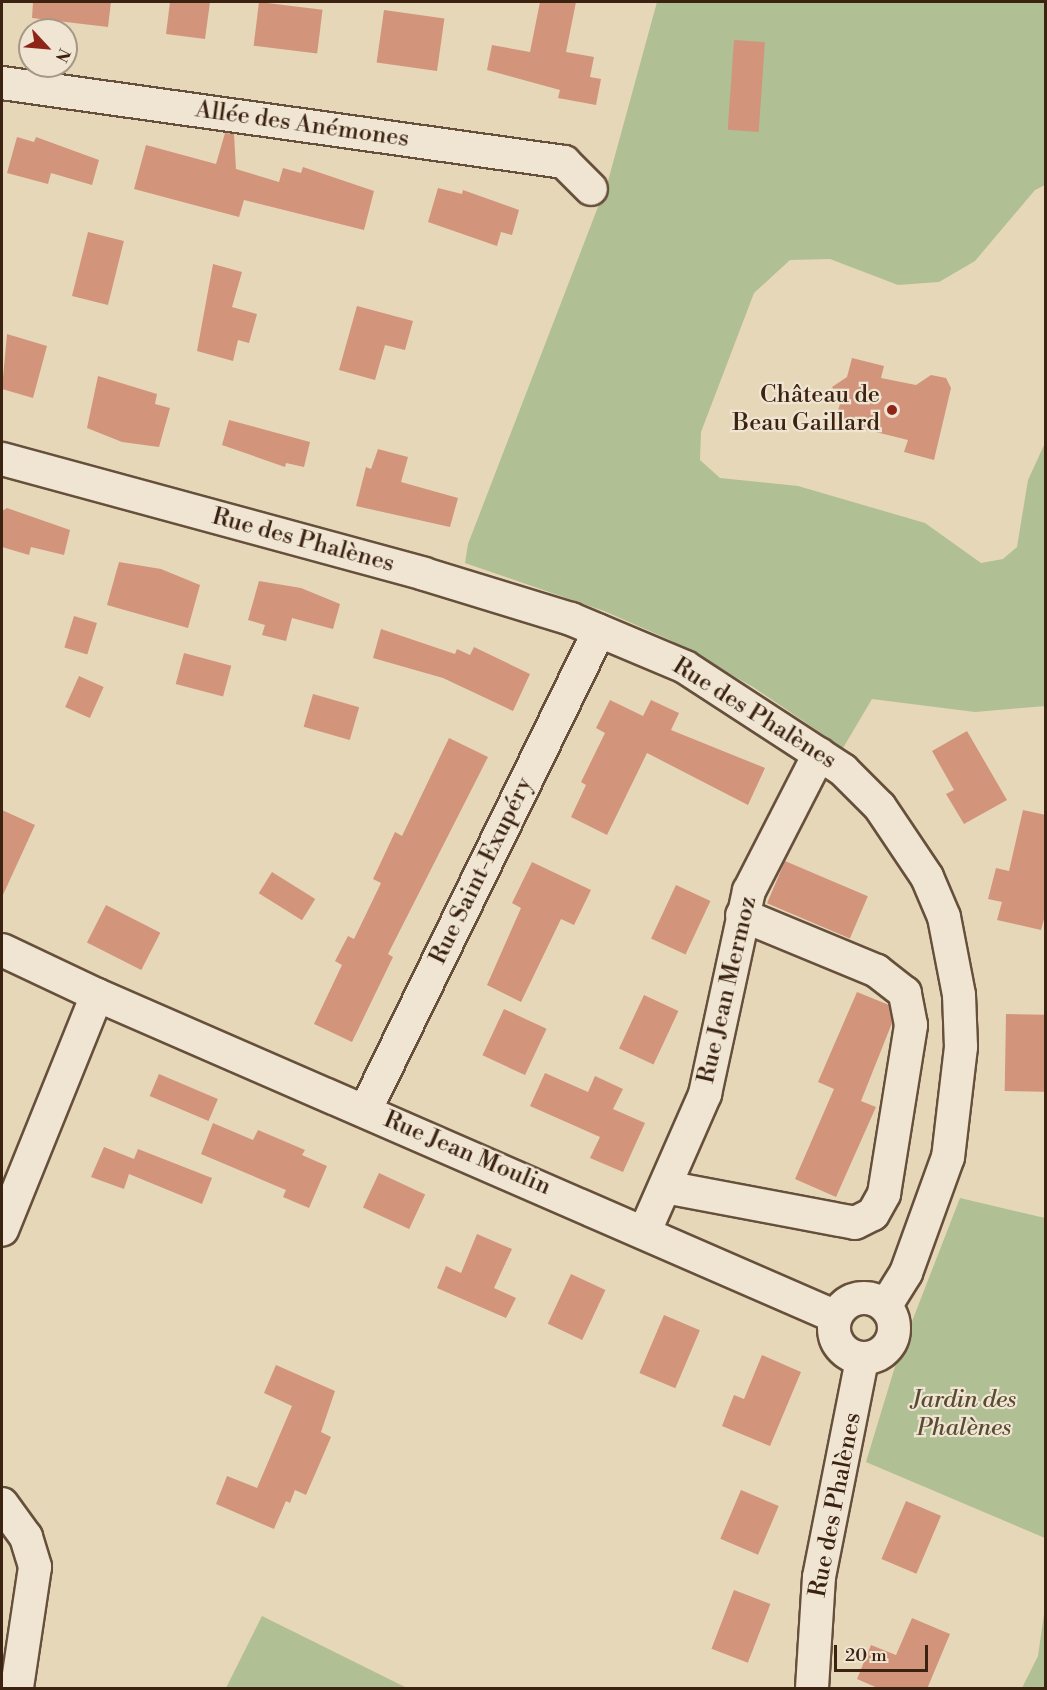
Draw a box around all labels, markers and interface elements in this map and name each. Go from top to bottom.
north arrow [18,18,78,78]
text: N [51,45,74,65]
street label: Allée des Anémones [193,96,411,154]
place label: Château de Beau Gaillard [732,382,880,438]
marker: Château de Beau Gaillard [885,403,899,417]
street label: Rue des Phalènes [209,503,397,579]
street label: Rue des Phalènes [667,652,841,776]
street label: Rue Saint-Exupéry [424,773,540,969]
street label: Rue Jean Mermoz [692,894,764,1086]
street label: Rue Jean Moulin [379,1106,555,1202]
park label: Jardin des Phalènes [912,1387,1016,1443]
street label: Rue des Phalènes [804,1410,868,1600]
scale bar [837,1633,932,1671]
text: 20 m [845,1644,887,1667]

